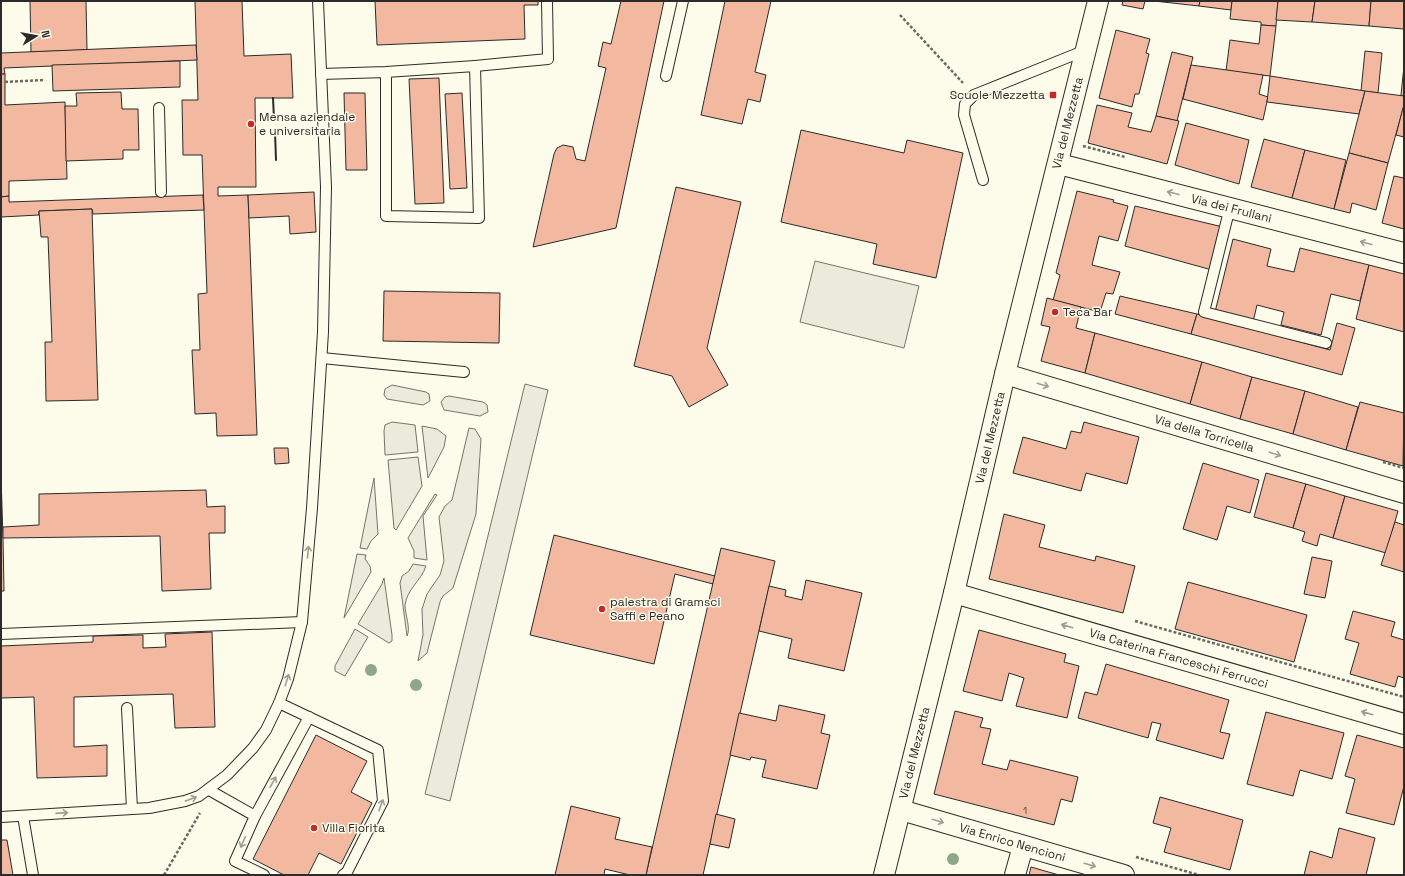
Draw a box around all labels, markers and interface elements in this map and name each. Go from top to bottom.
north arrow [16,16,56,56]
text: N [38,29,53,39]
street label: Via del Mezzetta [1048,75,1087,171]
place label: Scuole Mezzetta [950,87,1045,103]
marker: Scuole Mezzetta [1048,90,1058,100]
place label: Mensa aziendale e universitaria [259,109,355,139]
marker: Mensa aziendale e universitaria [246,119,256,129]
one-way arrow [1166,189,1179,196]
street label: Via dei Frullani [1189,190,1273,227]
one-way arrow [1360,239,1373,246]
place label: Teca Bar [1063,304,1113,320]
marker: Teca Bar [1050,307,1060,317]
one-way arrow [1036,382,1049,389]
street label: Via del Mezzetta [972,390,1009,485]
street label: Via della Torricella [1153,411,1256,456]
one-way arrow [1268,451,1281,458]
one-way arrow [305,546,312,559]
place label: palestra di Gramsci Saffi e Peano [610,594,720,624]
marker: palestra di Gramsci Saffi e Peano [597,604,607,614]
one-way arrow [1061,622,1074,629]
street label: Via Caterina Franceschi Ferrucci [1087,625,1270,692]
one-way arrow [284,673,291,686]
street label: Via del Mezzetta [895,705,933,800]
one-way arrow [1360,709,1373,716]
one-way arrow [270,776,278,788]
one-way arrow [184,794,196,802]
one-way arrow [377,799,385,811]
house number: 1 [1023,804,1027,817]
one-way arrow [55,809,68,817]
one-way arrow [931,818,944,825]
street label: Via Enrico Nencioni [957,819,1067,866]
place label: Villa Fiorita [322,820,385,836]
marker: Villa Fiorita [309,823,319,833]
one-way arrow [239,835,246,847]
one-way arrow [1083,862,1096,869]

